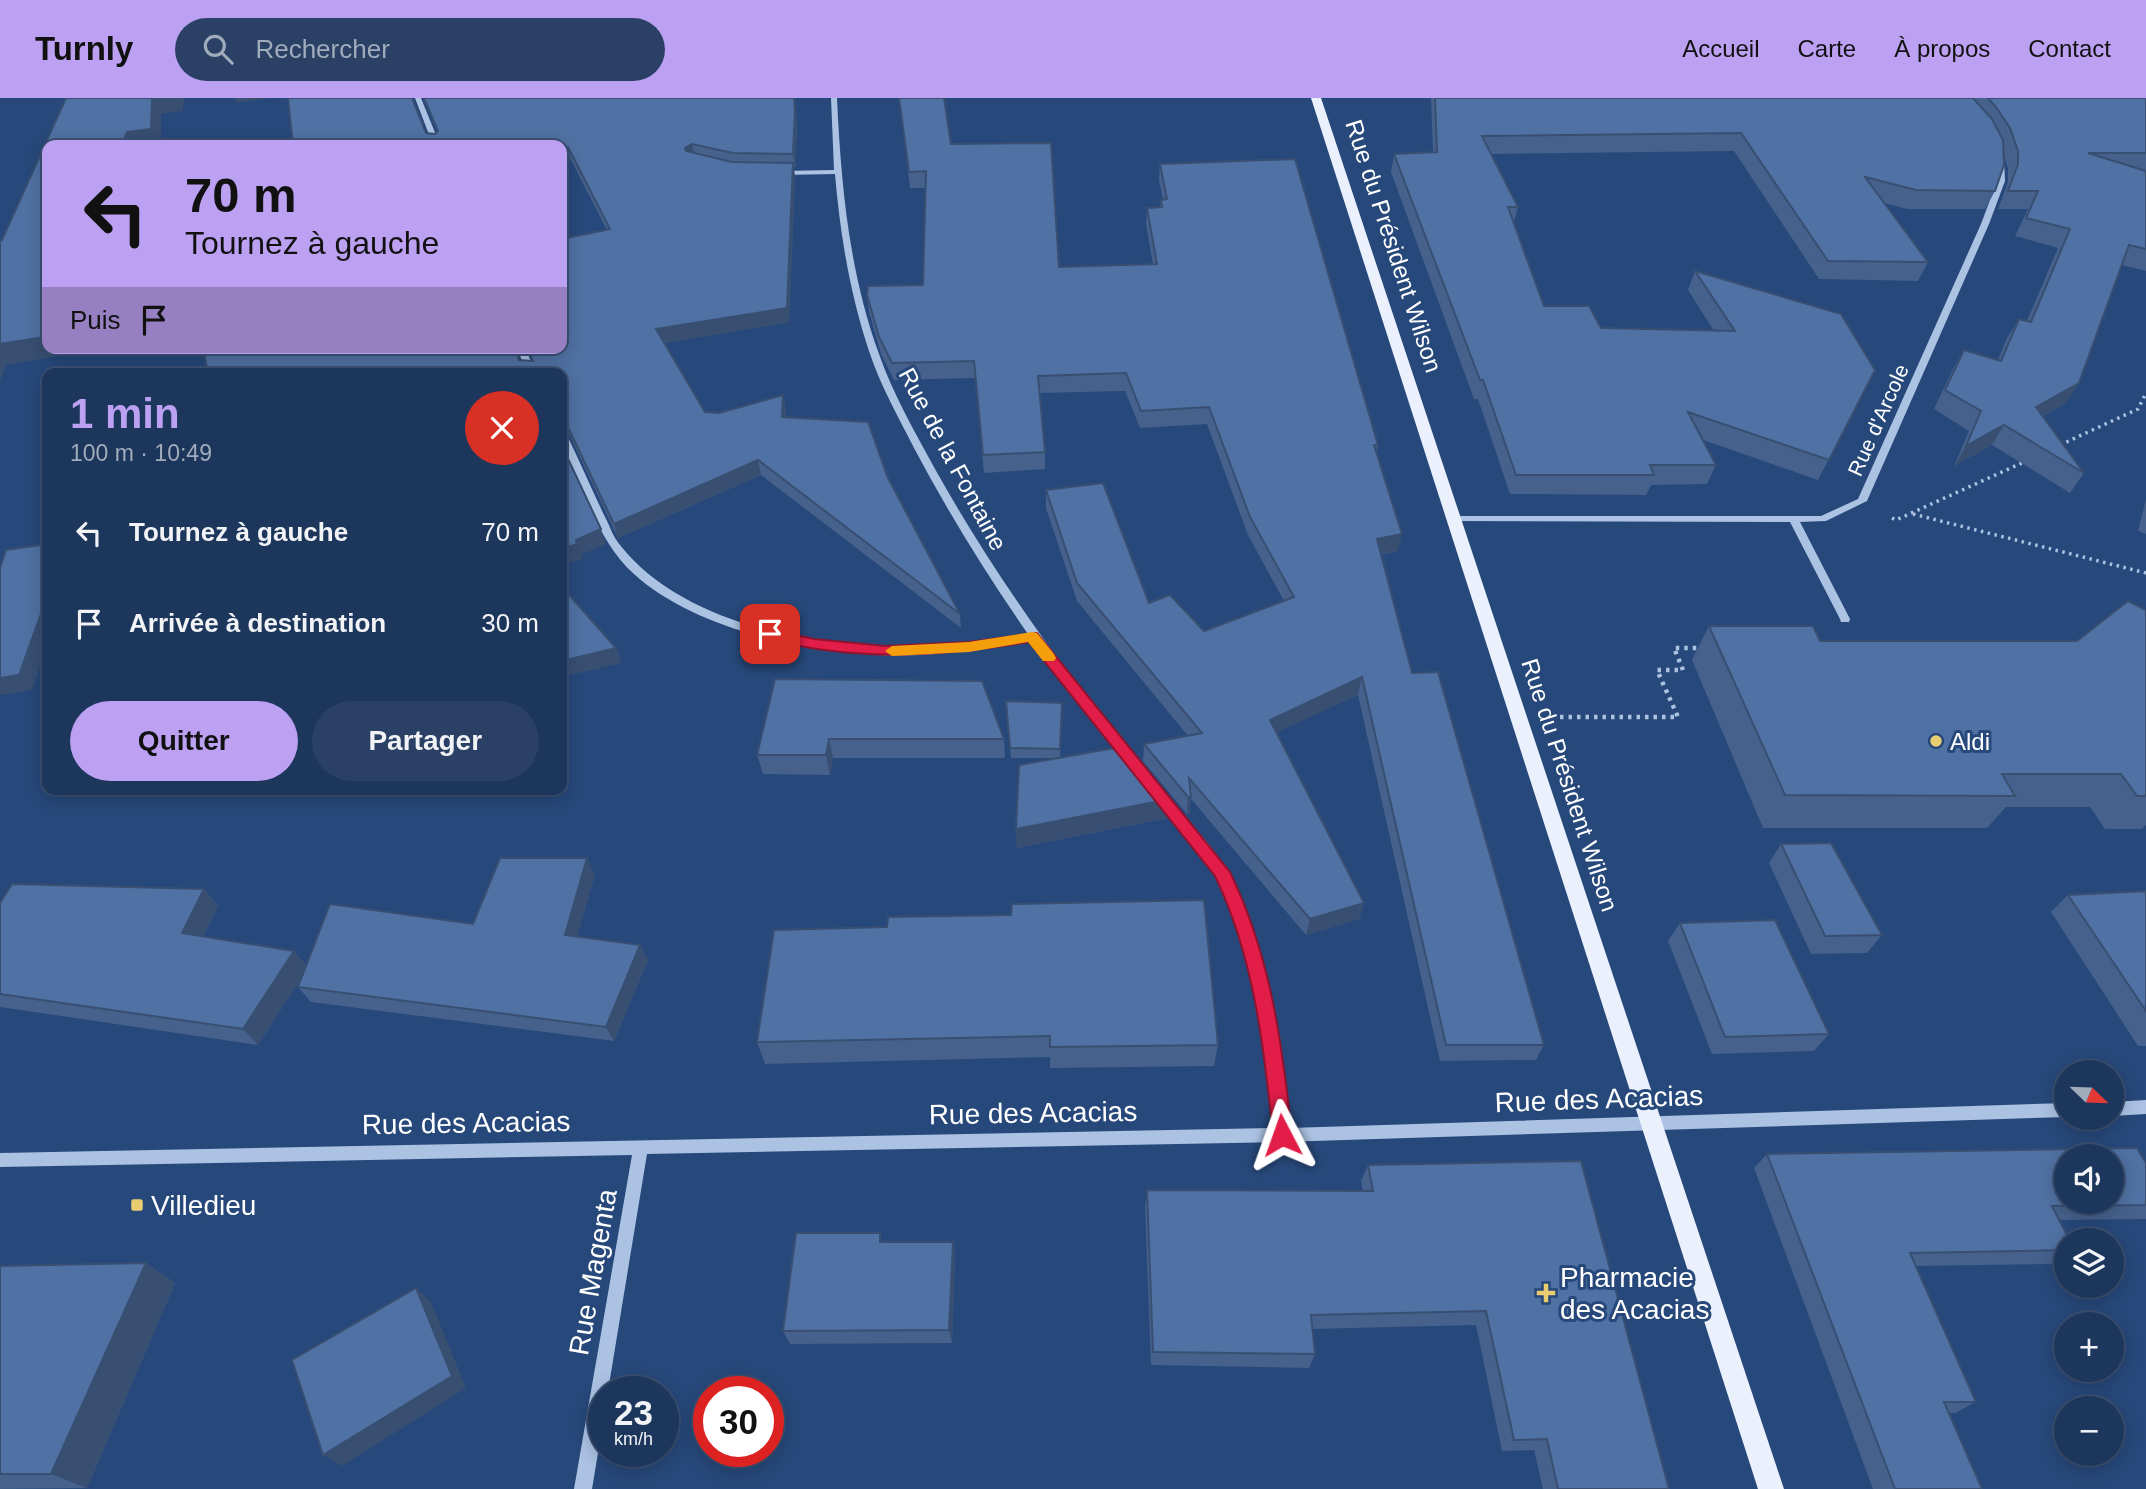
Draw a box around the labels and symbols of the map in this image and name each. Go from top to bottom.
street label: Rue du Président Wilson [1340,116,1448,376]
street label: Rue d'Arcole [1843,361,1913,479]
street label: Rue de la Fontaine [893,363,1013,555]
pin [740,604,800,664]
street label: Rue du Président Wilson [1516,655,1624,915]
place label: Aldi [1950,728,1990,755]
marker: Aldi [1928,733,1944,749]
north arrow [2054,1060,2124,1130]
street label: Rue des Acacias [1494,1080,1704,1118]
street label: Rue des Acacias [928,1096,1138,1130]
position arrow [1245,1098,1319,1172]
street label: Rue des Acacias [361,1106,571,1140]
street label: Rue Magenta [563,1186,623,1357]
place label: Villedieu [151,1190,256,1221]
marker: Villedieu [129,1197,145,1213]
place label: Pharmacie des Acacias [1560,1262,1709,1325]
marker: Pharmacie des Acacias [1538,1285,1554,1301]
speed limit sign: 30 [693,1376,784,1467]

